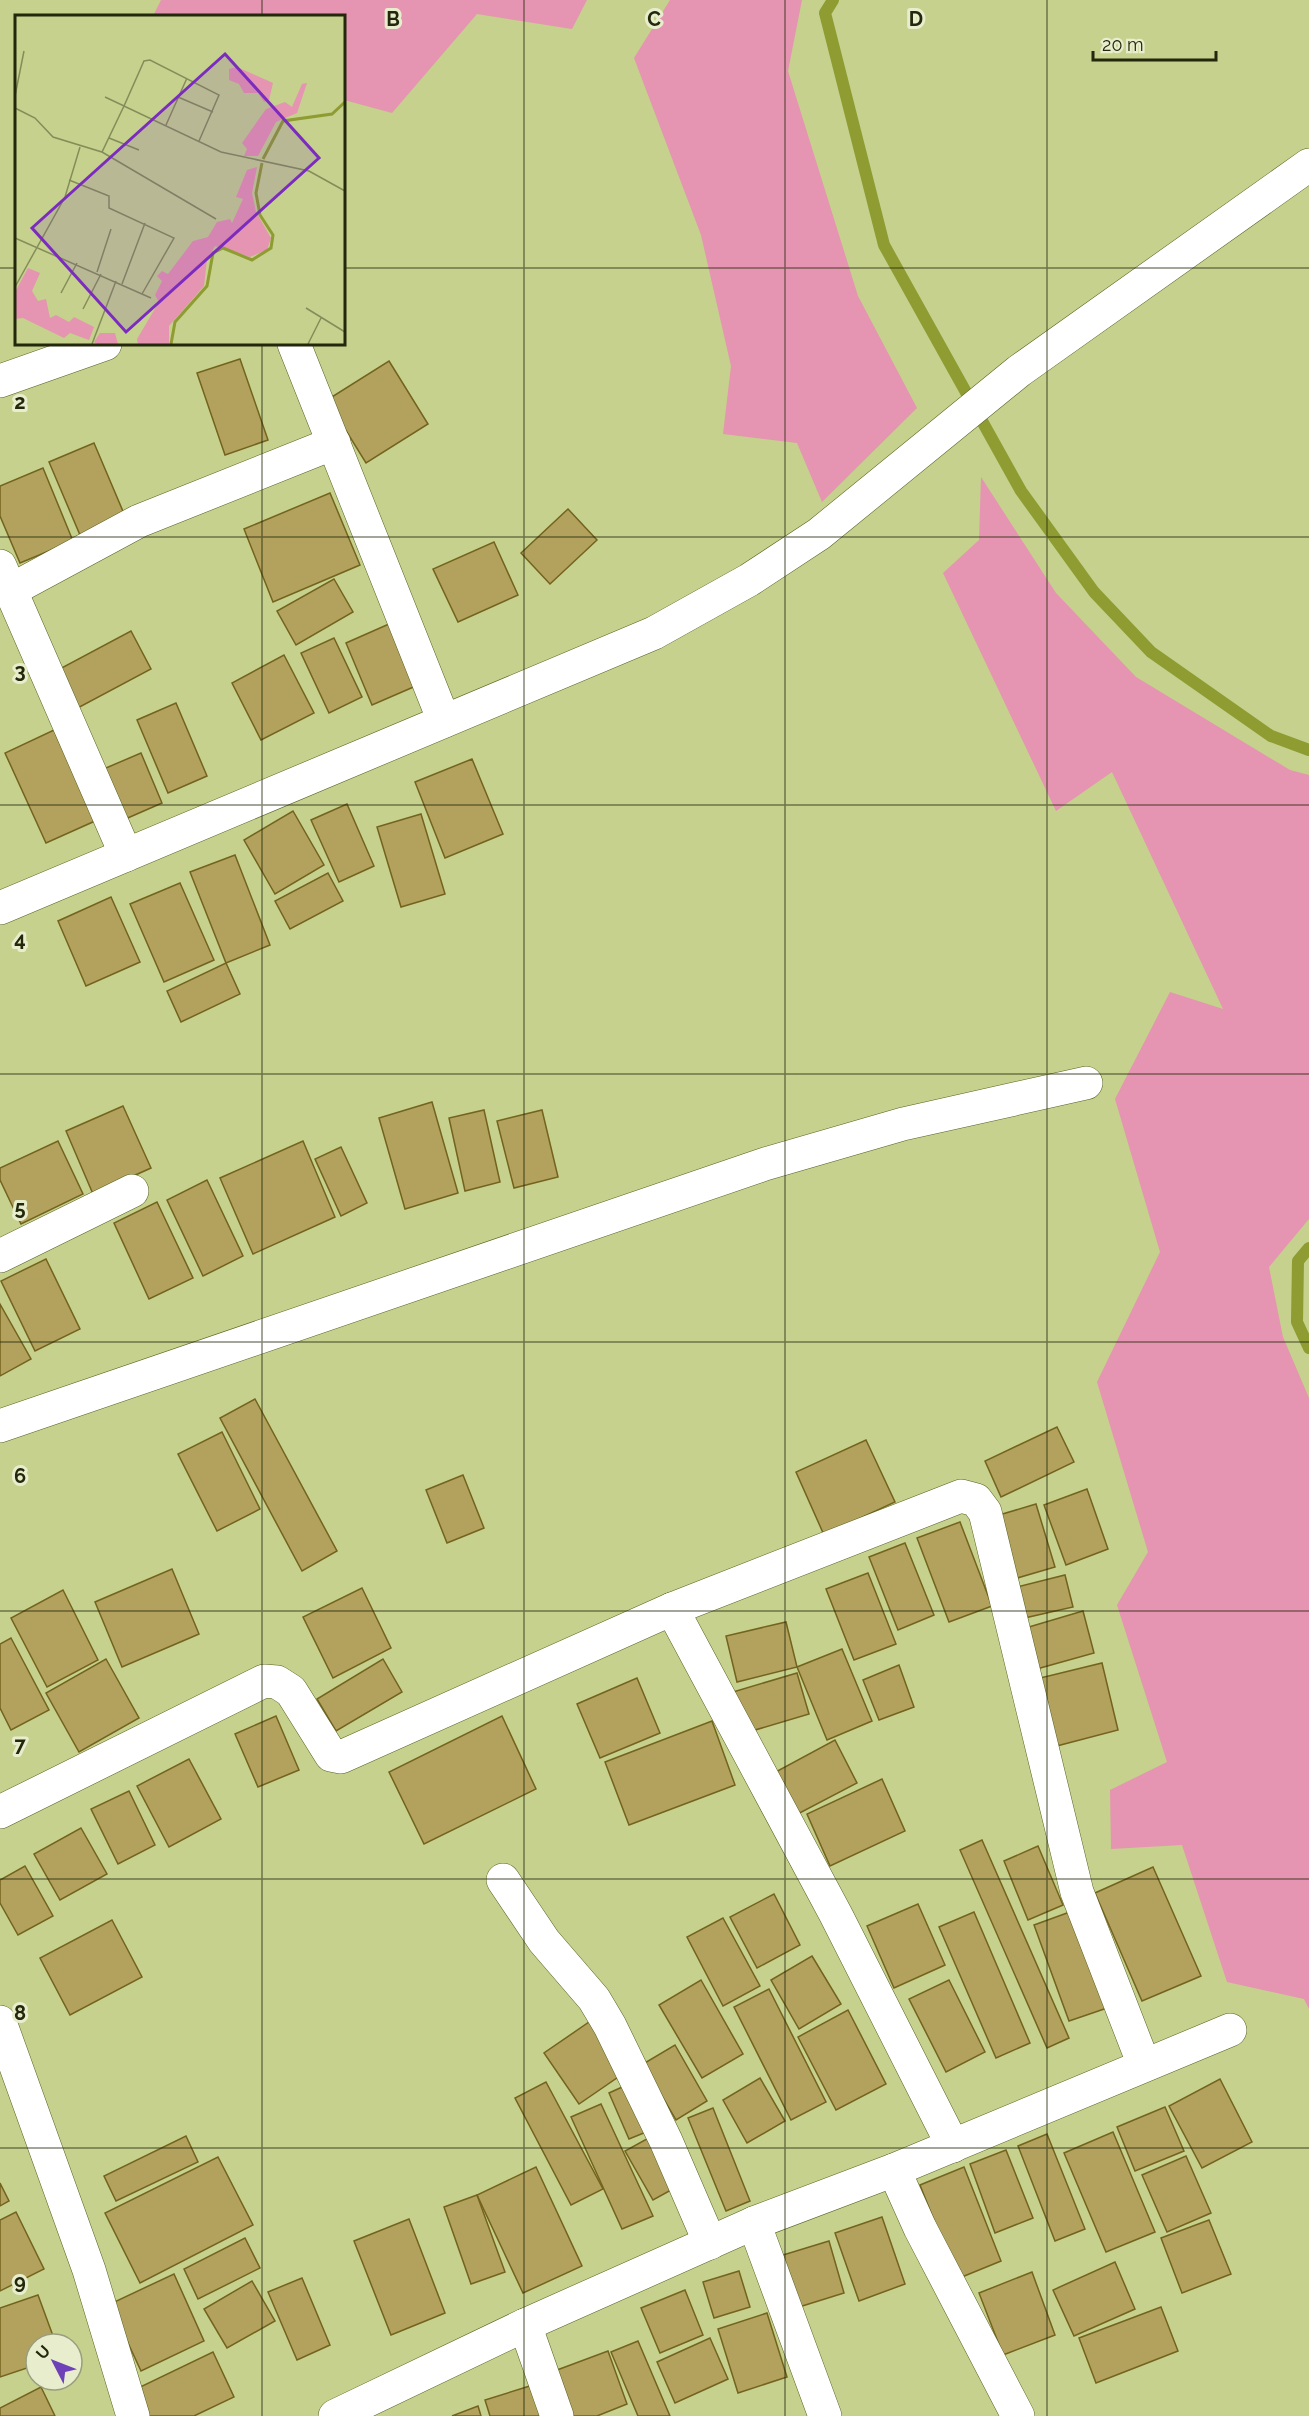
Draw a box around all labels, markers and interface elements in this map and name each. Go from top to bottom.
text: B [386,7,400,31]
text: C [647,7,661,31]
text: D [909,7,923,31]
inset map [15,15,345,345]
scale bar [1093,24,1216,62]
text: 20 m [1102,34,1144,55]
text: 2 [14,390,26,414]
text: 3 [14,659,26,683]
text: 4 [14,927,26,951]
text: 5 [14,1196,26,1220]
text: 6 [14,1464,26,1488]
text: 7 [14,1733,26,1757]
text: 8 [14,2001,26,2025]
text: 9 [14,2270,26,2294]
north arrow [24,2332,84,2392]
text: U [32,2341,54,2363]

